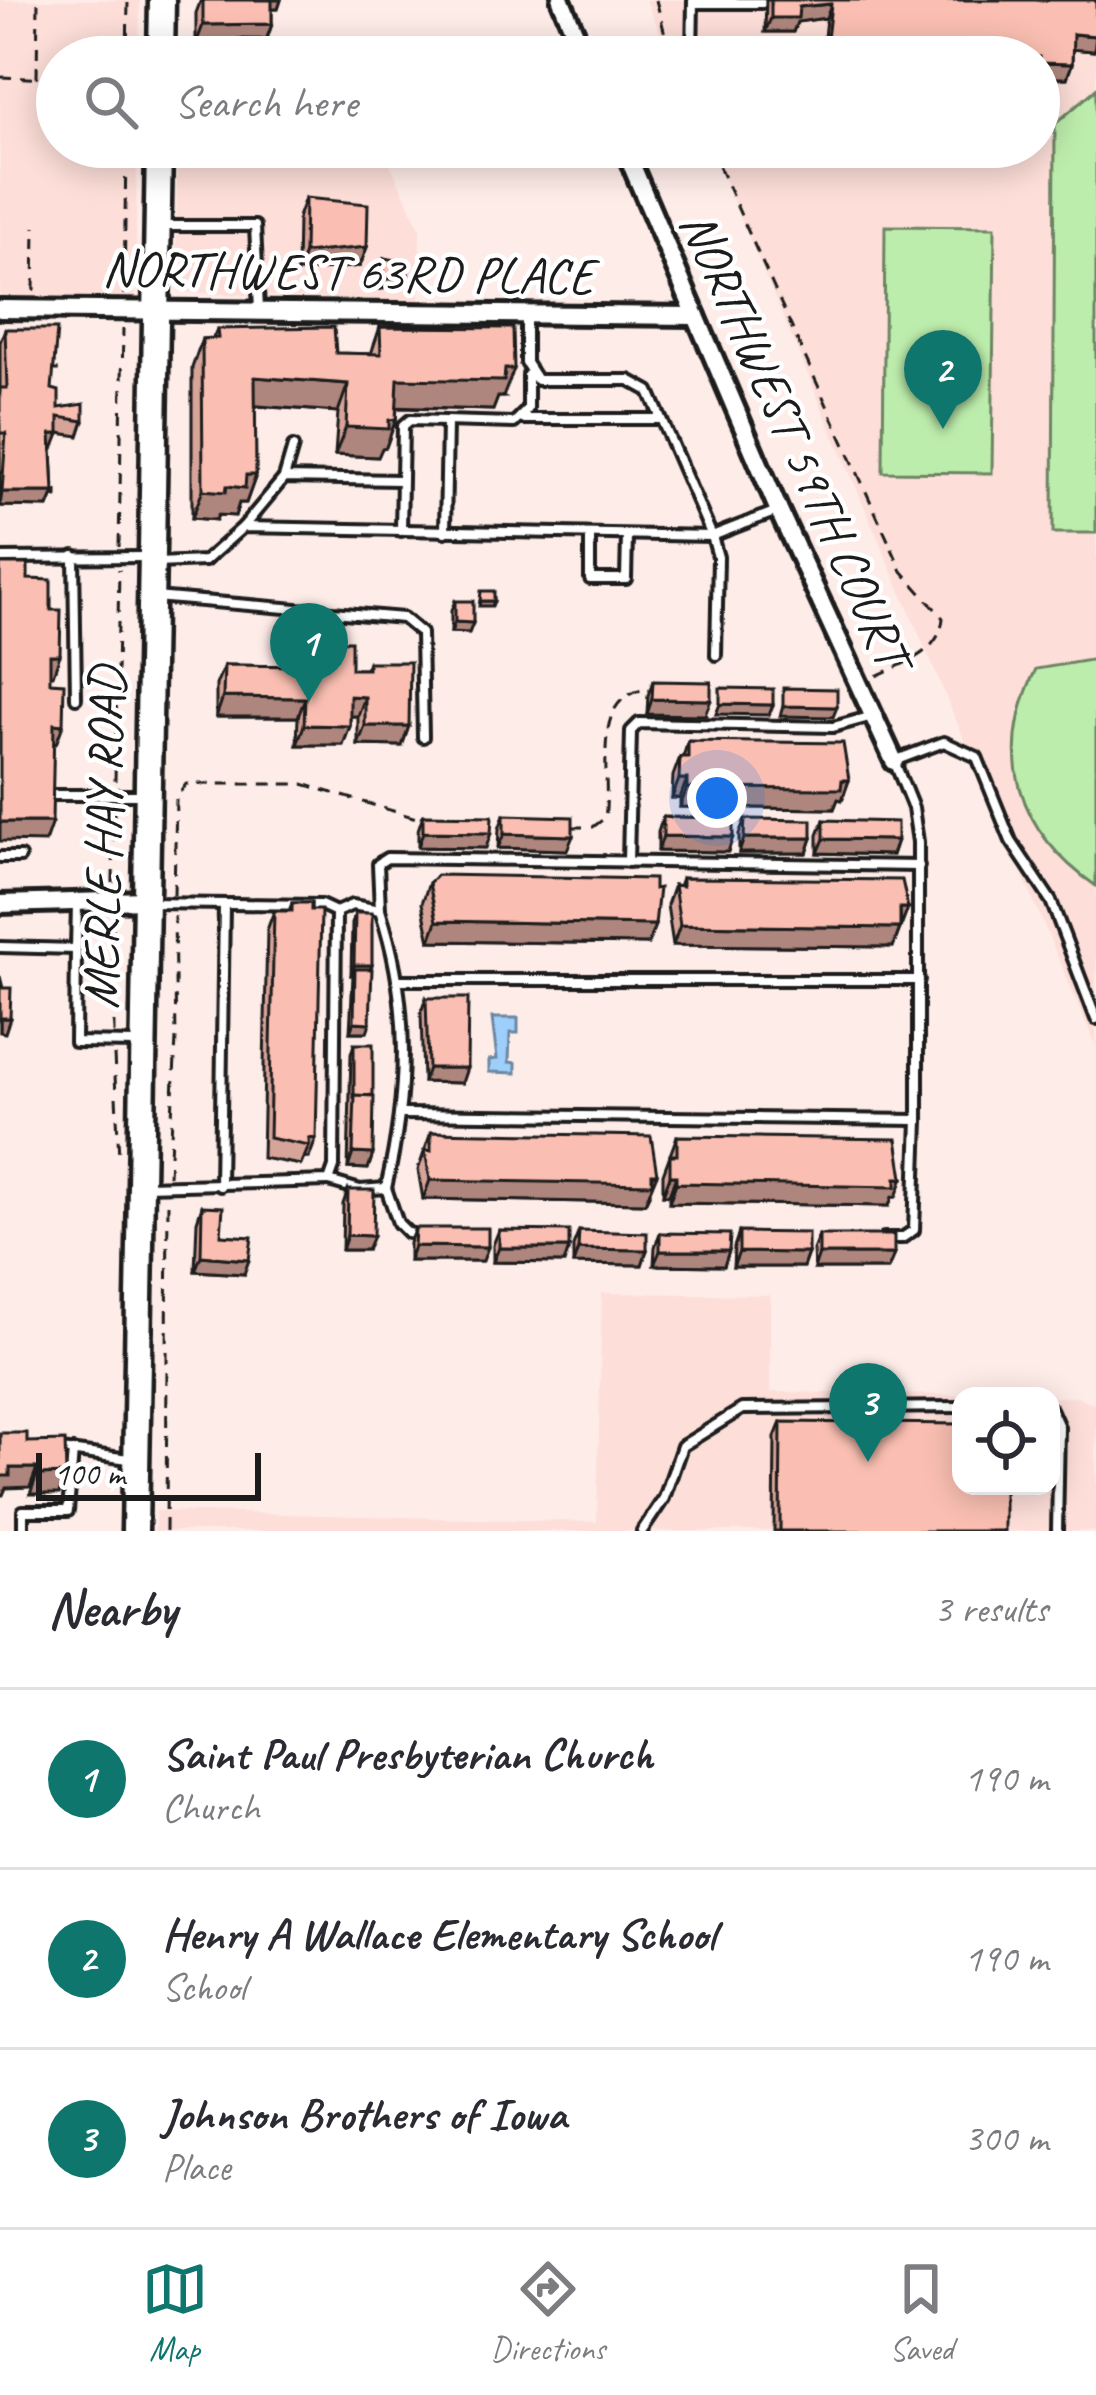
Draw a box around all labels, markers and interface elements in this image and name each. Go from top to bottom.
search box [36,36,1060,168]
icon: search [78,69,144,135]
text: Search here [174,74,357,131]
street label: NORTHWEST 59TH COURT [666,201,929,686]
street label: NORTHWEST 63RD PLACE [102,236,600,308]
pin: 2 [904,330,982,429]
pin: 1 [270,603,348,702]
street label: MERLE HAY ROAD [68,662,138,1010]
your location [687,768,747,828]
pin: 3 [829,1363,907,1462]
map controls [952,1387,1060,1495]
button: locate [952,1387,1060,1495]
scale bar [36,1447,261,1500]
text: 100 m [54,1453,125,1495]
text: Nearby [48,1577,176,1641]
text: 3 results [934,1585,1048,1634]
text: Saint Paul Presbyterian Church [162,1726,653,1783]
text: 1 [78,1754,96,1803]
text: 190 m [964,1754,1048,1803]
text: Church [162,1783,260,1832]
text: Henry A Wallace Elementary School [162,1906,716,1963]
text: 2 [78,1934,96,1983]
text: 190 m [964,1934,1048,1983]
text: School [162,1963,246,2012]
text: Johnson Brothers of Iowa [162,2086,566,2143]
text: 3 [78,2114,96,2163]
text: 300 m [964,2114,1048,2163]
text: Place [162,2143,230,2192]
tab: Map [142,2256,208,2370]
tab: Directions [491,2256,605,2370]
tab: Saved [888,2256,954,2370]

